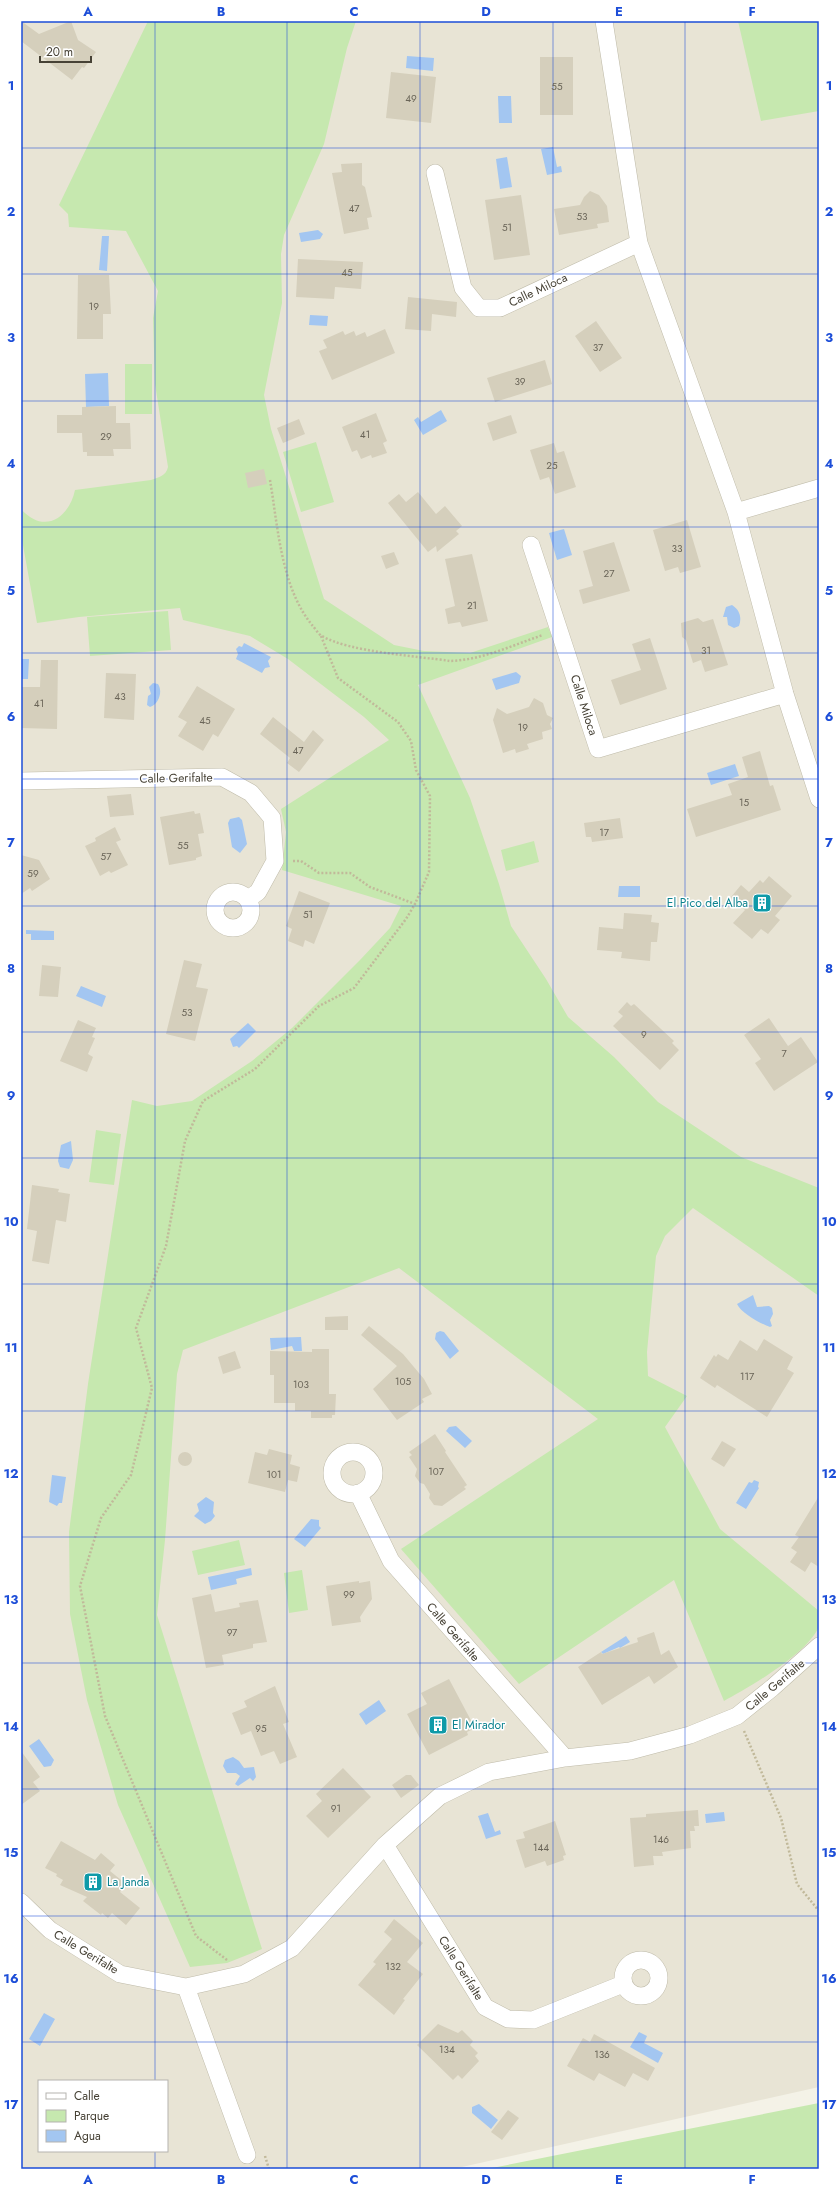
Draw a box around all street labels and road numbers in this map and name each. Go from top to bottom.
street label: Calle Miloca [506,268,571,311]
street label: Calle Miloca [566,672,602,738]
street label: Calle Gerifalte [139,768,213,788]
street label: Calle Gerifalte [422,1599,484,1665]
street label: Calle Gerifalte [741,1655,809,1715]
street label: Calle Gerifalte [50,1925,122,1979]
street label: Calle Gerifalte [434,1932,488,2004]

